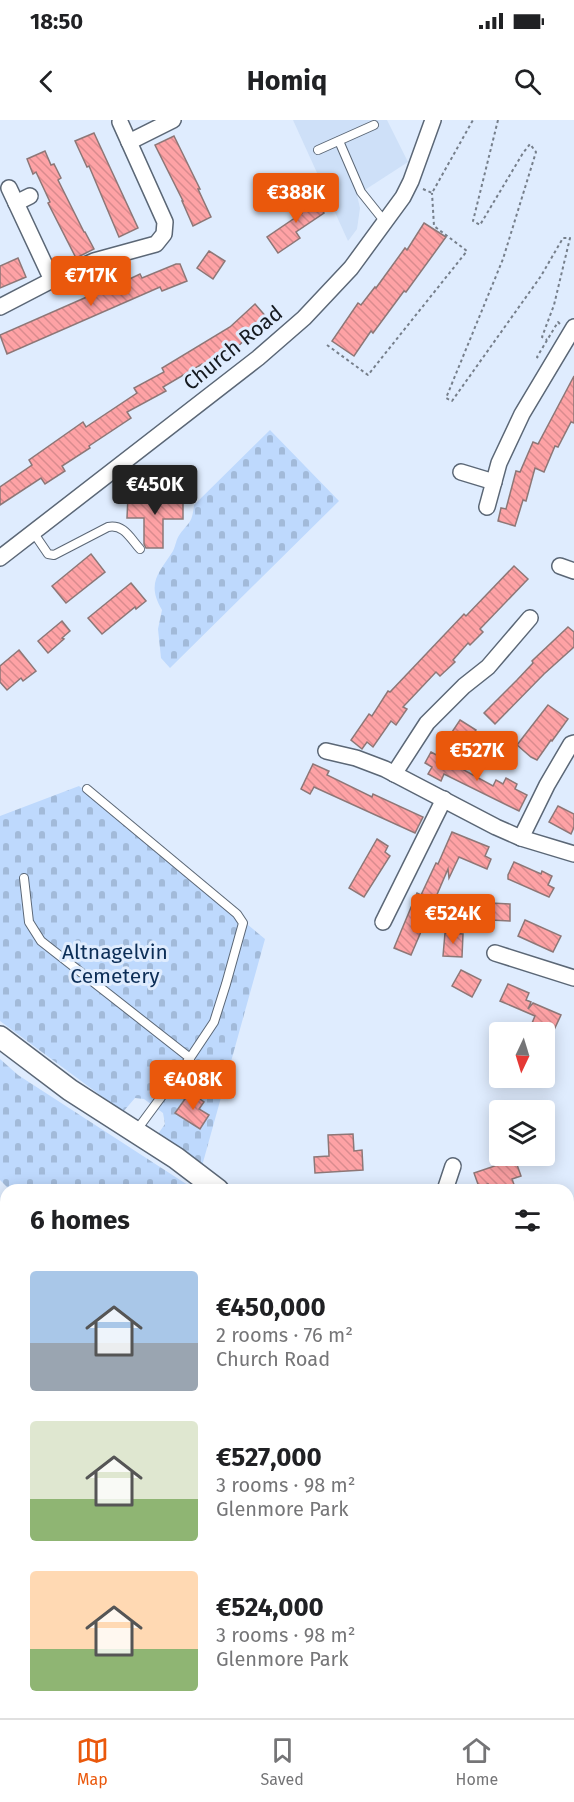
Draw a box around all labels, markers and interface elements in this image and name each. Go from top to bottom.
text: 18:50 [30,8,83,35]
icon: back [30,65,63,98]
text: Homiq [247,65,327,97]
icon: search [511,65,544,98]
pin: €388K [254,173,338,224]
text: €388K [267,180,325,204]
pin: €717K [49,256,133,307]
text: €717K [65,263,117,287]
street label: Church Road [178,300,288,396]
pin: €450K [113,465,197,516]
text: €450K [126,472,184,496]
pin: €527K [435,731,519,782]
text: €527K [450,738,504,762]
pin: €524K [411,894,495,945]
text: €524K [425,901,481,925]
park label: Altnagelvin Cemetery [62,939,168,989]
north arrow [489,1022,555,1088]
map controls [489,1022,555,1166]
pin: €408K [151,1060,235,1111]
text: €408K [164,1067,222,1091]
button: layers [489,1100,555,1166]
icon: filters [511,1204,544,1237]
text: 6 homes [30,1205,130,1236]
text: €450,000 [216,1292,326,1323]
icon: home [78,1295,150,1367]
text: 2 rooms · 76 m² [216,1323,353,1347]
text: Church Road [216,1347,330,1371]
text: €527,000 [216,1442,322,1473]
icon: home [78,1445,150,1517]
text: 3 rooms · 98 m² [216,1473,356,1497]
text: Glenmore Park [216,1497,349,1521]
text: €524,000 [216,1592,324,1623]
icon: home [78,1595,150,1667]
text: 3 rooms · 98 m² [216,1623,356,1647]
text: Glenmore Park [216,1647,349,1671]
tab: Map [76,1734,109,1789]
tab: Saved [261,1734,304,1789]
tab: Home [456,1734,498,1789]

